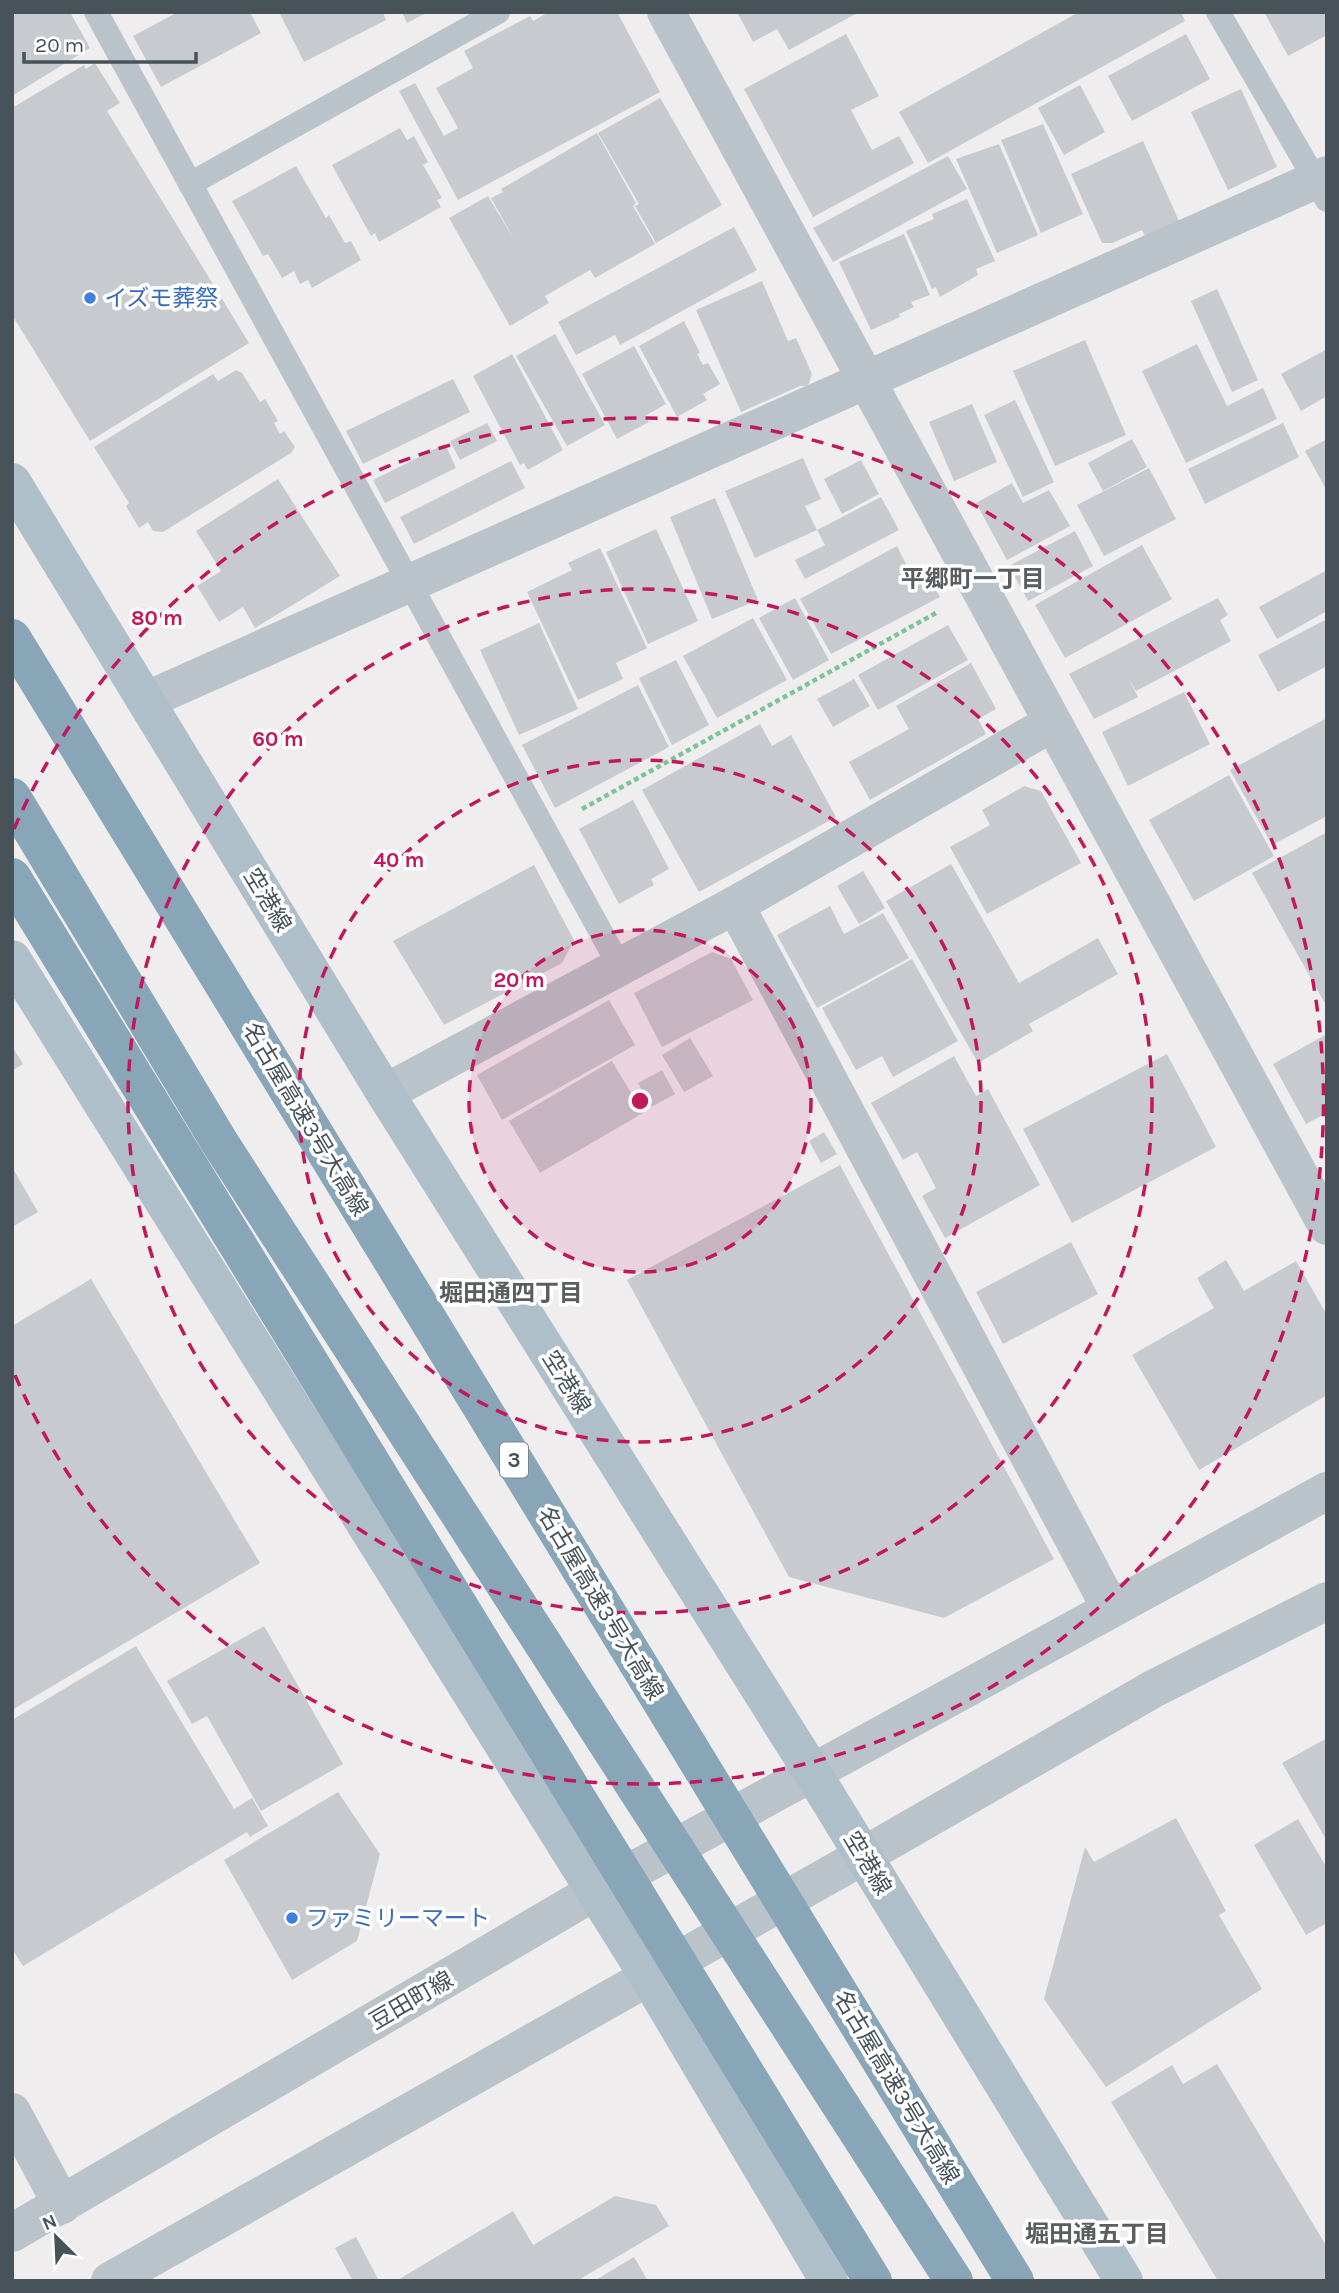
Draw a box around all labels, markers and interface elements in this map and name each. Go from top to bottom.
scale bar [24,21,196,65]
text: 20 m [35,33,84,57]
place label: イズモ葬祭 [104,285,218,312]
marker: イズモ葬祭 [82,290,98,306]
district label: 平郷町一丁目 [901,565,1045,593]
text: 80 m [131,606,183,630]
text: 60 m [252,727,304,751]
text: 40 m [373,848,425,872]
street label: 空港線 [238,864,297,937]
text: 20 m [493,968,545,992]
street label: 名古屋高速3号大高線 [237,1018,374,1221]
centre of rings [628,1089,652,1113]
district label: 堀田通四丁目 [439,1279,583,1307]
street label: 空港線 [537,1346,596,1419]
road number: 3 [500,1442,528,1478]
street label: 名古屋高速3号大高線 [532,1502,669,1705]
street label: 空港線 [838,1827,897,1900]
place label: ファミリーマート [306,1905,490,1932]
marker: ファミリーマート [284,1910,300,1926]
street label: 豆田町線 [365,1966,458,2035]
street label: 名古屋高速3号大高線 [828,1986,965,2189]
north arrow [21,2202,91,2272]
text: N [39,2210,60,2235]
district label: 堀田通五丁目 [1025,2220,1169,2248]

